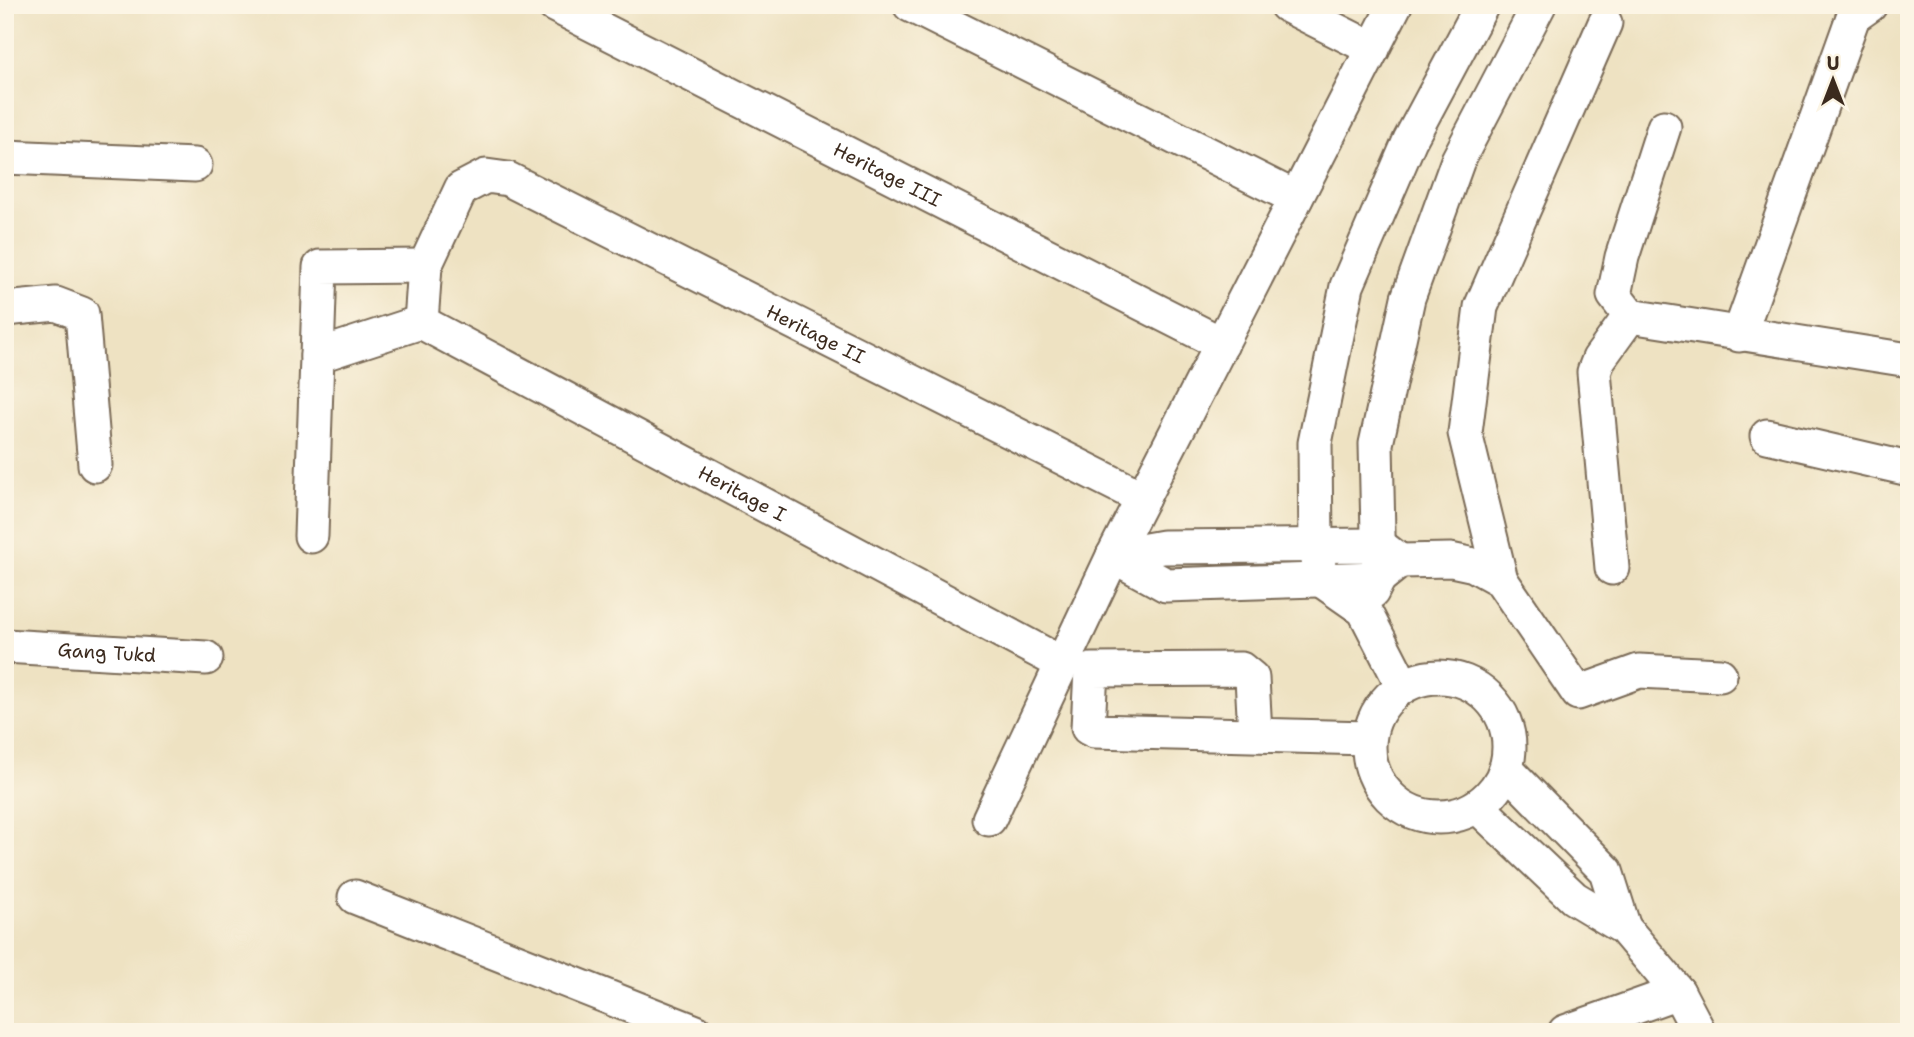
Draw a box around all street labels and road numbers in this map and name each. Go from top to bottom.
street label: Heritage III [829,137,945,213]
street label: Heritage II [762,299,869,369]
street label: Heritage I [694,460,790,527]
street label: Gang Tukd [57,637,157,668]

